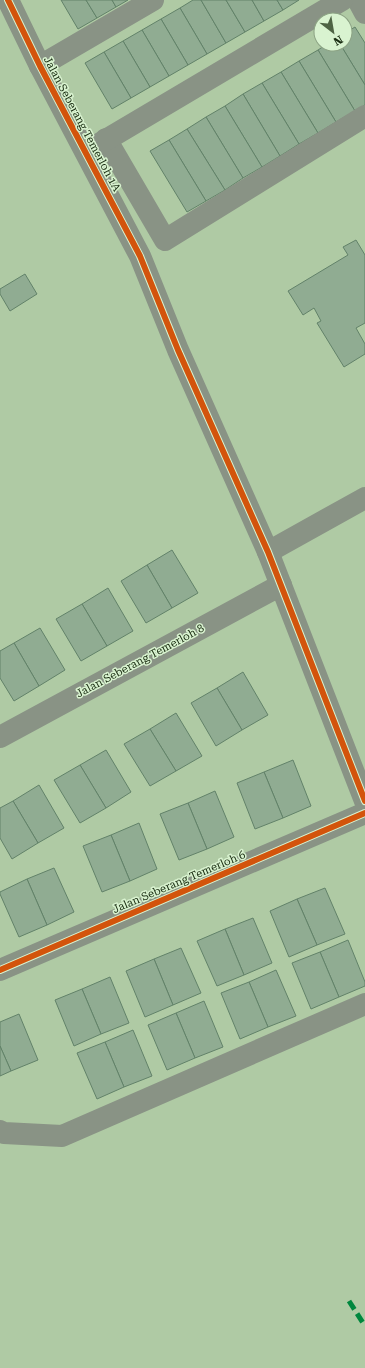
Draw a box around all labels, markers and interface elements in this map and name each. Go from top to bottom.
north arrow [313,12,353,52]
text: N [330,32,345,48]
street label: Jalan Seberang Temerloh 1A [41,54,123,194]
street label: Jalan Seberang Temerloh 8 [74,622,206,700]
street label: Jalan Seberang Temerloh 6 [111,848,247,916]

